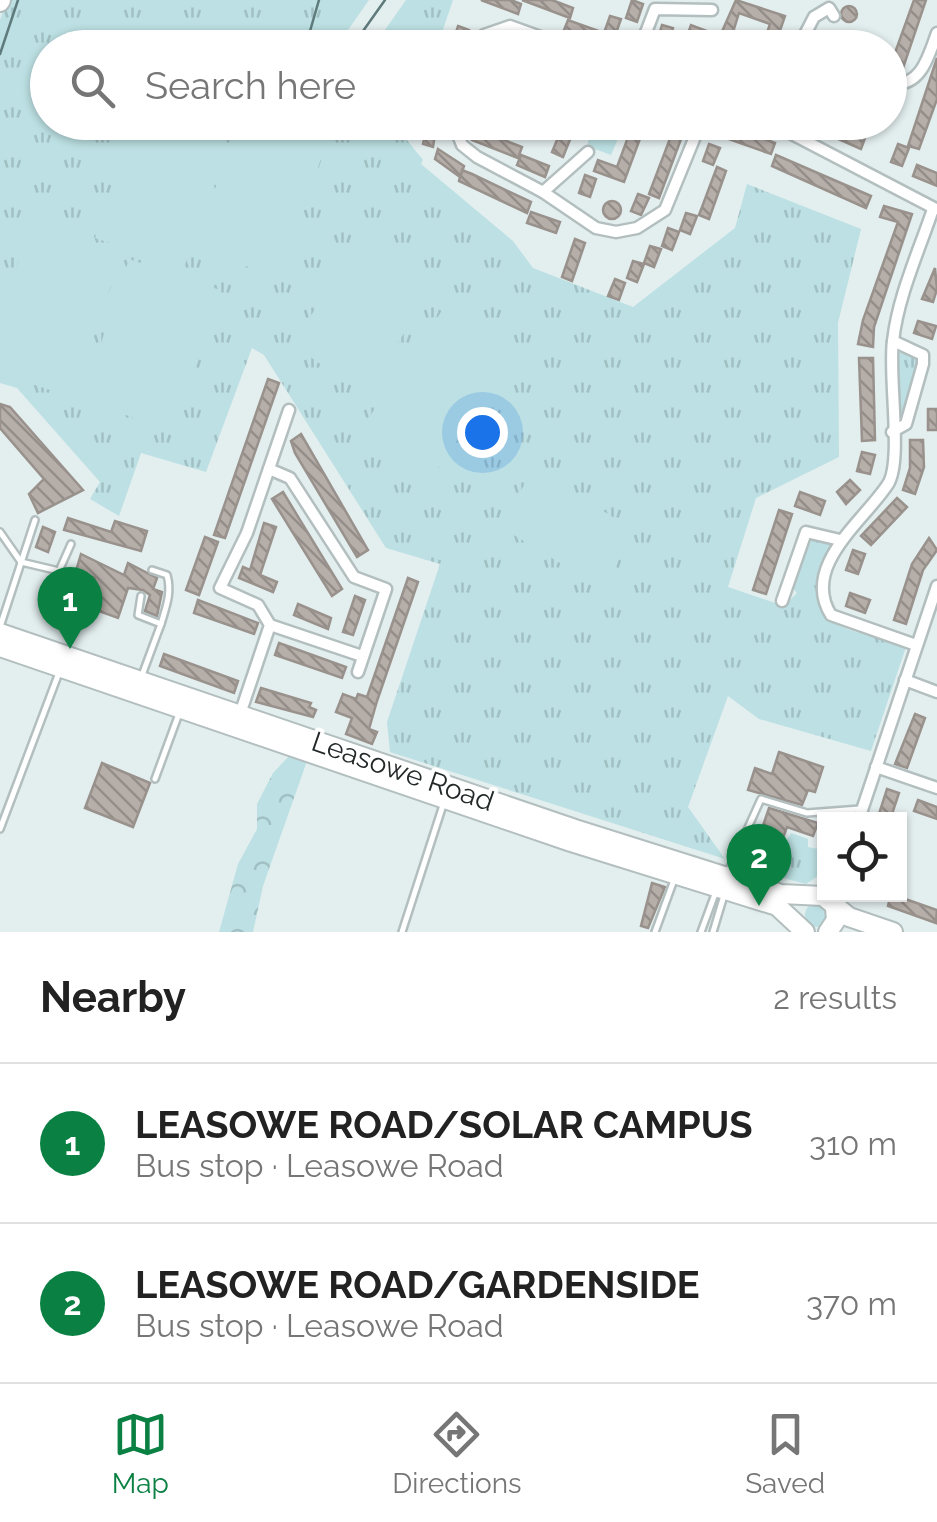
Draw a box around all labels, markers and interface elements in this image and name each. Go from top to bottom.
search box [30,30,907,140]
icon: search [65,58,120,113]
text: Search here [145,63,356,108]
your location [457,407,508,458]
pin: 1 [38,566,102,649]
street label: Leasowe Road [307,725,498,818]
map controls [817,812,907,902]
button: locate [817,812,907,902]
pin: 2 [726,824,792,906]
text: Nearby [40,973,186,1022]
text: 2 results [773,979,897,1016]
text: LEASOWE ROAD/SOLAR CAMPUS [135,1102,753,1147]
text: 1 [65,1125,80,1162]
text: 310 m [809,1125,897,1162]
text: Bus stop · Leasowe Road [135,1147,504,1184]
text: LEASOWE ROAD/GARDENSIDE [135,1262,700,1307]
text: 2 [63,1285,82,1322]
text: 370 m [806,1285,897,1322]
text: Bus stop · Leasowe Road [135,1307,504,1344]
tab: Map [112,1407,169,1500]
tab: Directions [392,1407,522,1500]
tab: Saved [745,1407,825,1500]

